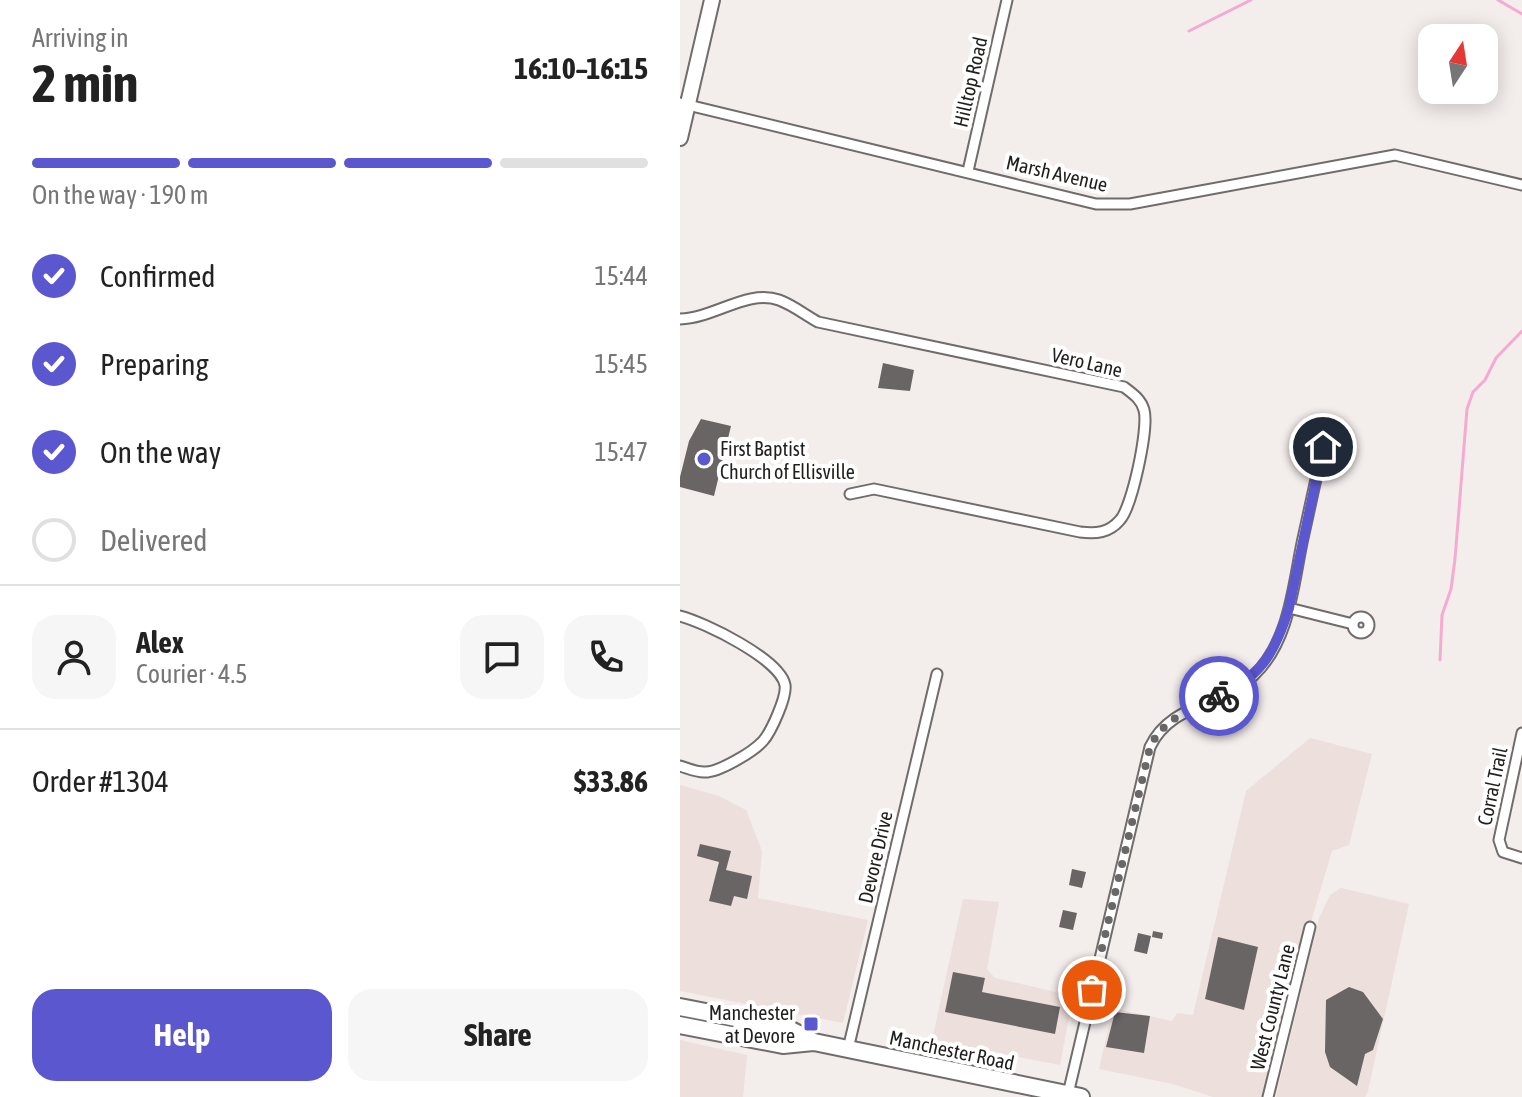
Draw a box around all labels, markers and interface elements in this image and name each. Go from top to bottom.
text: Arriving in [32,23,129,53]
north arrow [1418,24,1498,104]
map controls [1418,24,1498,104]
street label: Hilltop Road [948,35,992,129]
text: 16:10–16:15 [514,51,648,85]
text: 2 min [32,53,138,113]
street label: Marsh Avenue [1004,150,1110,196]
text: On the way · 190 m [32,180,209,210]
icon: check [32,254,76,298]
text: Confirmed [100,259,215,293]
text: 15:44 [594,261,648,291]
icon: check [32,342,76,386]
street label: Vero Lane [1049,343,1125,381]
text: Preparing [100,347,209,381]
text: 15:45 [594,349,648,379]
pin [1289,413,1357,481]
icon: home [1301,425,1345,469]
icon: check [32,430,76,474]
text: On the way [100,435,221,469]
text: 15:47 [594,437,648,467]
place label: First Baptist Church of Ellisville [720,437,855,483]
marker: First Baptist Church of Ellisville [695,450,713,468]
text: Delivered [100,523,208,557]
button: person [32,615,116,699]
button: chat [460,615,544,699]
button: phone [564,615,648,699]
text: Alex [136,625,184,659]
courier [1179,656,1259,736]
text: Courier · 4.5 [136,659,247,689]
icon: bike [1197,674,1241,718]
street label: Corral Trail [1472,744,1512,827]
text: Order #1304 [32,764,169,798]
text: $33.86 [574,764,648,798]
street label: Devore Drive [853,809,897,905]
street label: West County Lane [1245,942,1299,1072]
pin [1058,956,1126,1024]
icon: bag [1070,968,1114,1012]
button: Help [32,989,332,1081]
button: Share [348,989,648,1081]
place label: Manchester at Devore [709,1001,796,1047]
marker: Manchester at Devore [802,1015,820,1033]
street label: Manchester Road [887,1026,1017,1074]

